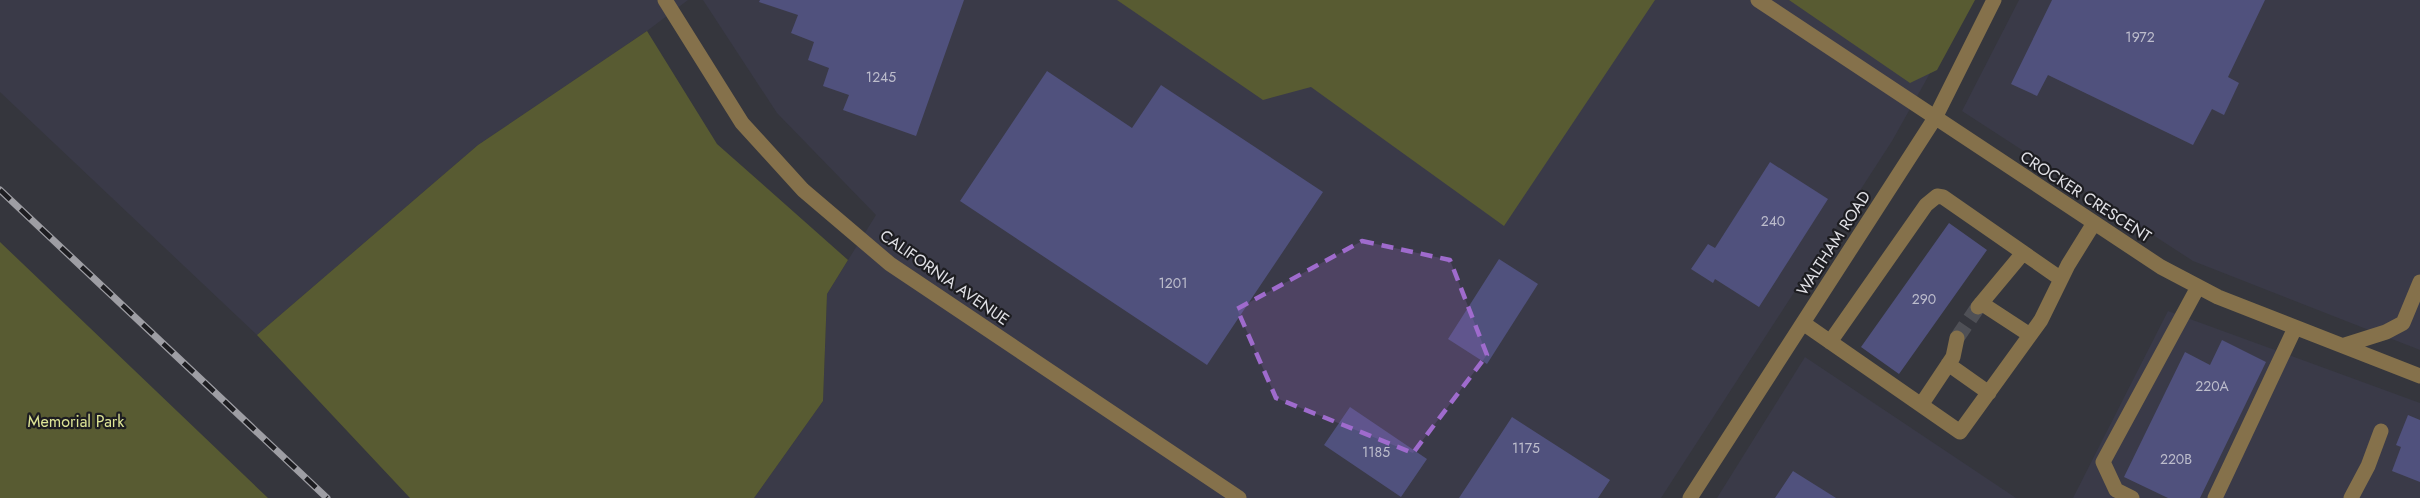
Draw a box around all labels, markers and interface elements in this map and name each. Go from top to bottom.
house number: 1972 [2125,27,2155,47]
house number: 1245 [866,67,896,87]
street label: CROCKER CRESCENT [2016,145,2156,248]
street label: WALTHAM ROAD [1791,186,1876,300]
house number: 240 [1761,211,1785,231]
street label: CALIFORNIA AVENUE [875,224,1014,331]
house number: 1201 [1159,273,1187,293]
house number: 290 [1912,289,1936,309]
house number: 220A [2195,376,2230,396]
park label: Memorial Park [28,410,125,433]
house number: 1175 [1512,438,1540,458]
house number: 1185 [1362,442,1390,462]
house number: 220B [2160,449,2192,469]

